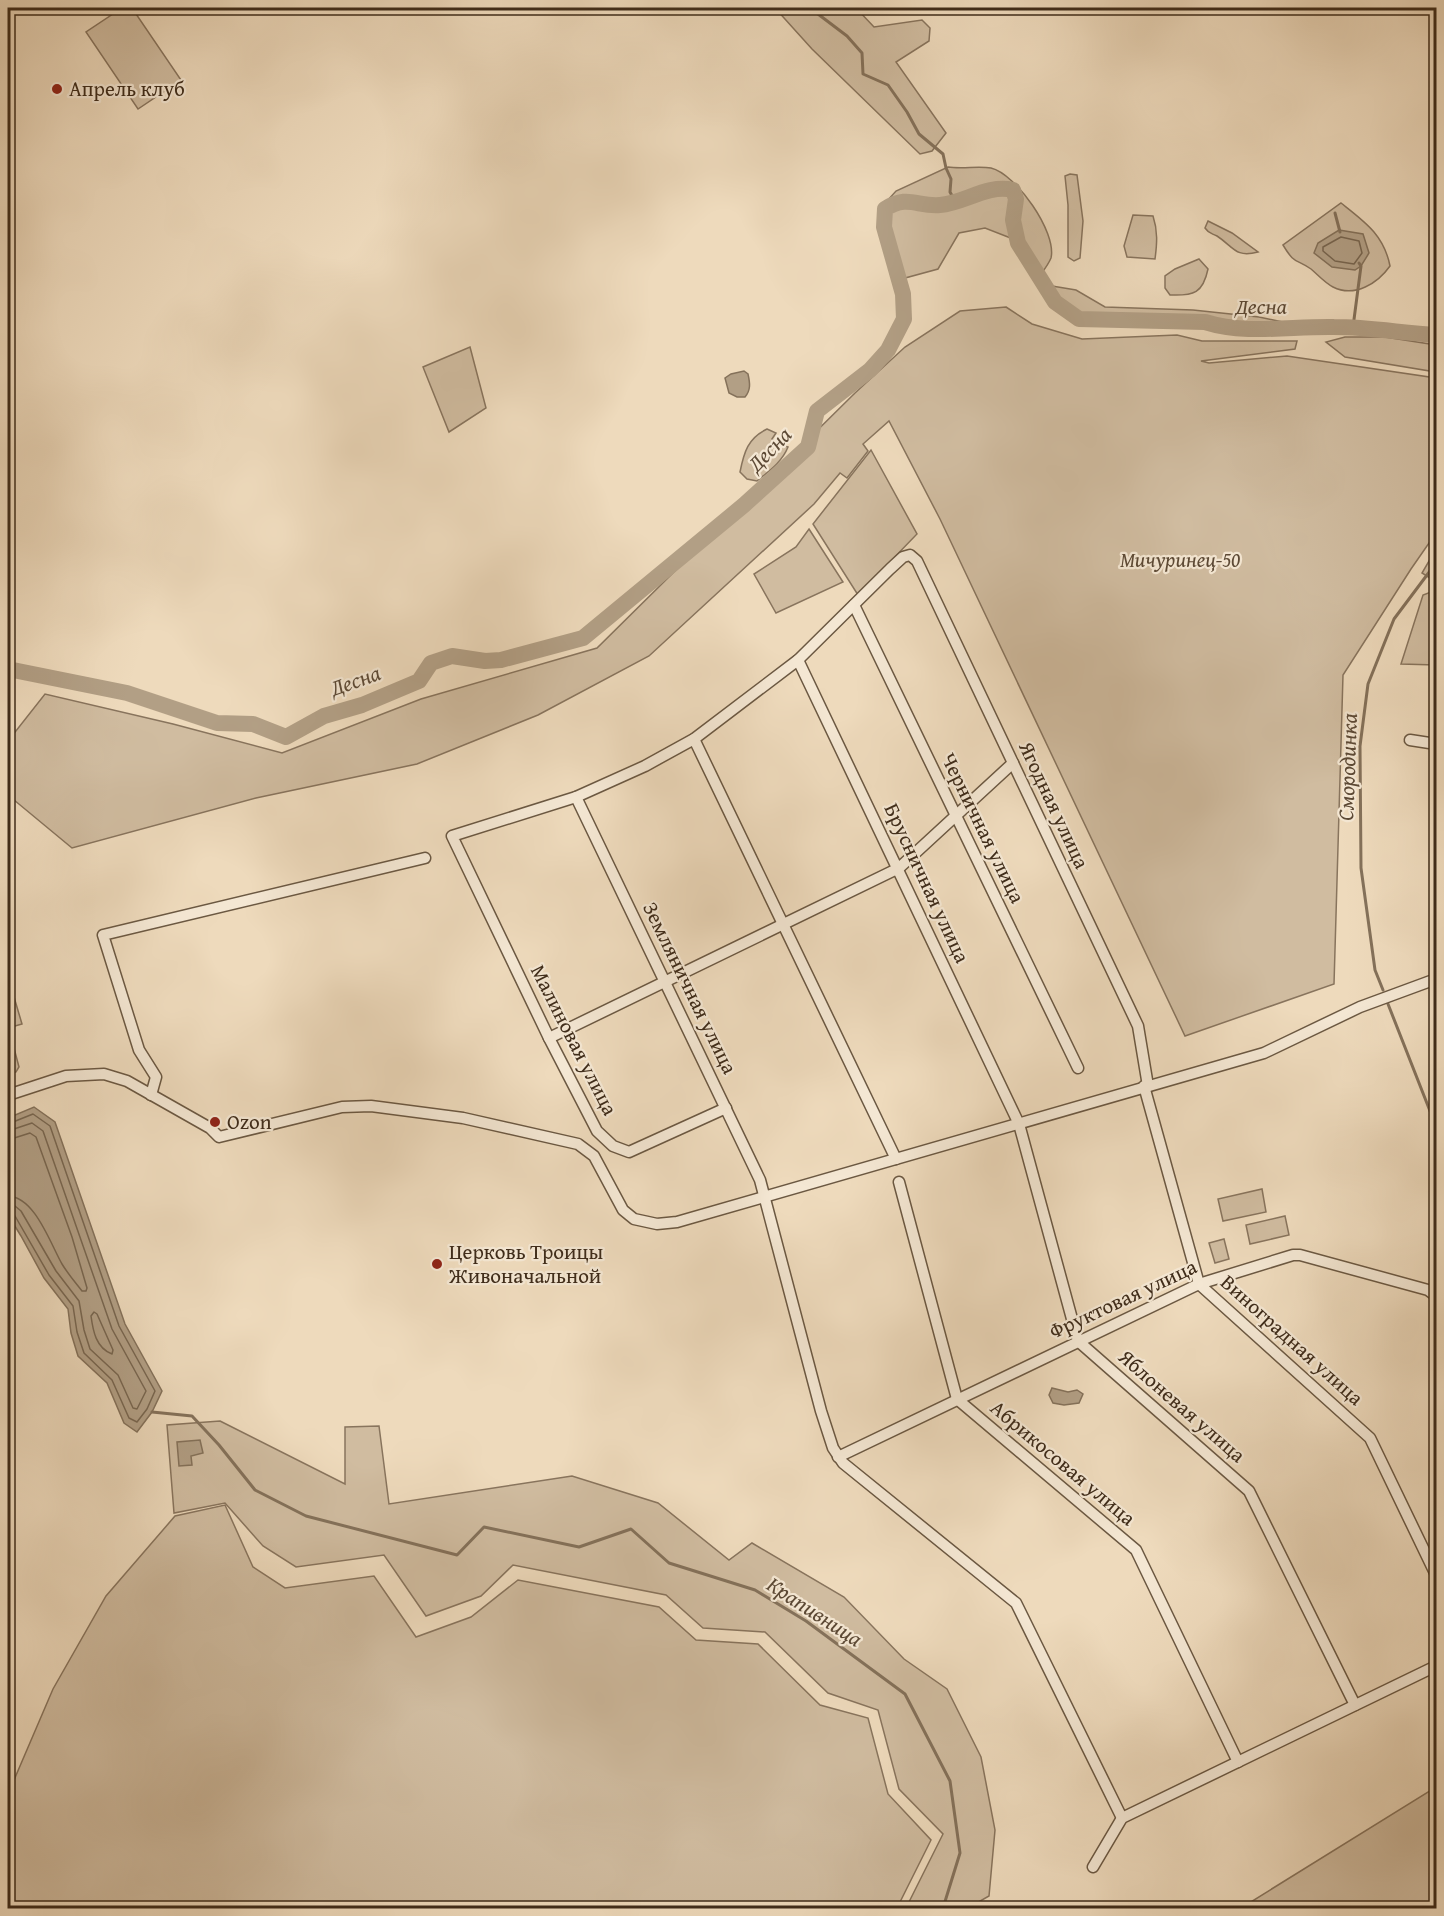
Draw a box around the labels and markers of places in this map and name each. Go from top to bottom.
place label: Апрель клуб [69,73,185,104]
marker: Апрель клуб [50,82,64,96]
place label: Ozon [227,1106,272,1137]
marker: Ozon [208,1115,222,1129]
place label: Церковь Троицы Живоначальной [448,1236,603,1291]
marker: Церковь Троицы Живоначальной [430,1257,444,1271]

